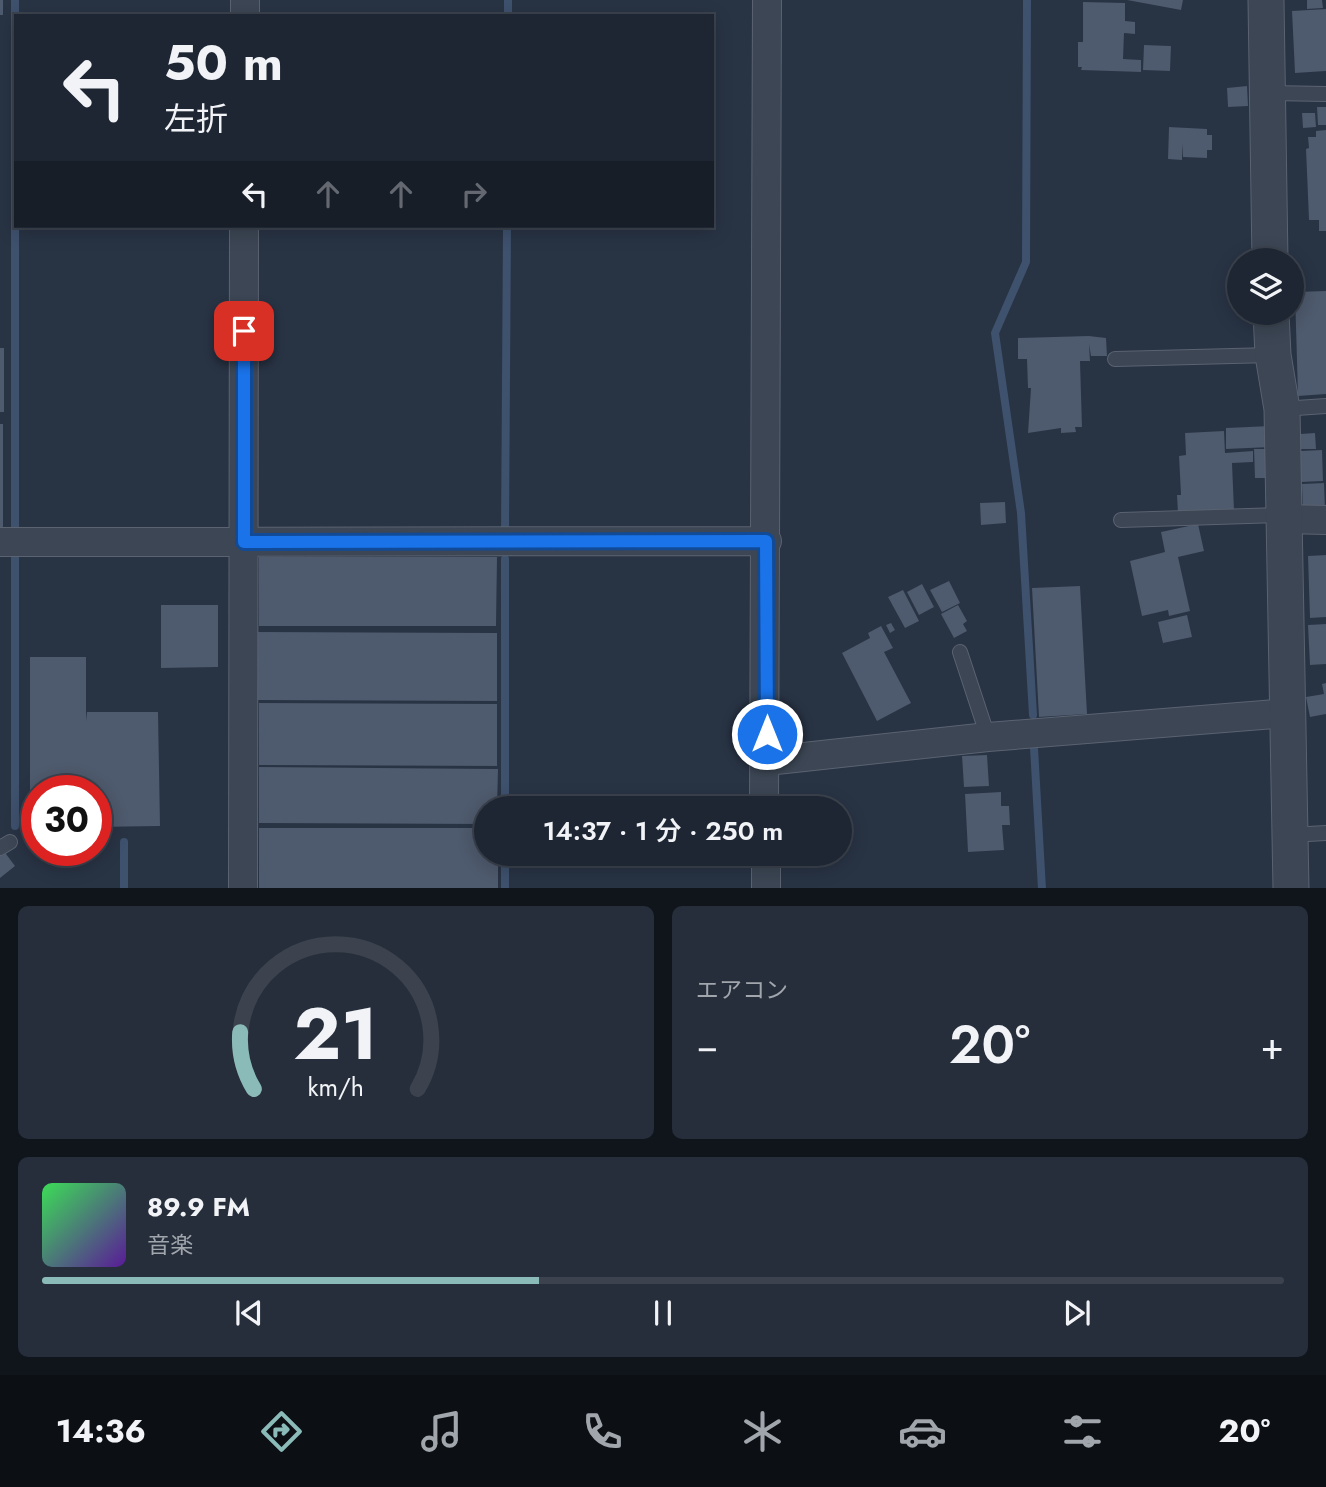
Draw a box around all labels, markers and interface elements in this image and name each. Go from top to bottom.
text: 50 m [164,28,283,98]
icon: left [49,42,140,133]
text: 左折 [164,96,228,142]
icon: left [236,175,274,213]
icon: ahead [309,175,347,213]
icon: ahead [382,175,420,213]
icon: right [455,175,493,213]
map controls [1227,248,1304,325]
button: layers [1227,248,1304,325]
pin [214,301,274,361]
icon: arrive [225,312,263,350]
position arrow [730,697,804,771]
speed limit sign: 30 [21,775,112,866]
text: 14:37 · 1 分 · 250 m [543,812,783,850]
text: エアコン [696,973,788,1007]
text: 21 [294,981,378,1086]
text: 20° [949,1007,1030,1083]
text: − [696,1018,718,1073]
text: + [1261,1018,1284,1073]
text: km/h [308,1068,364,1104]
text: 89.9 FM [147,1188,250,1226]
text: 音楽 [147,1228,193,1262]
icon: previous [230,1294,268,1332]
icon: pause [644,1294,682,1332]
icon: next [1058,1294,1096,1332]
icon: directions [257,1407,306,1456]
icon: music [417,1407,466,1456]
icon: phone [578,1407,627,1456]
icon: climate [738,1407,787,1456]
icon: car [898,1407,947,1456]
icon: filters [1058,1407,1107,1456]
text: 14:36 [56,1408,146,1454]
text: 20° [1219,1408,1270,1454]

